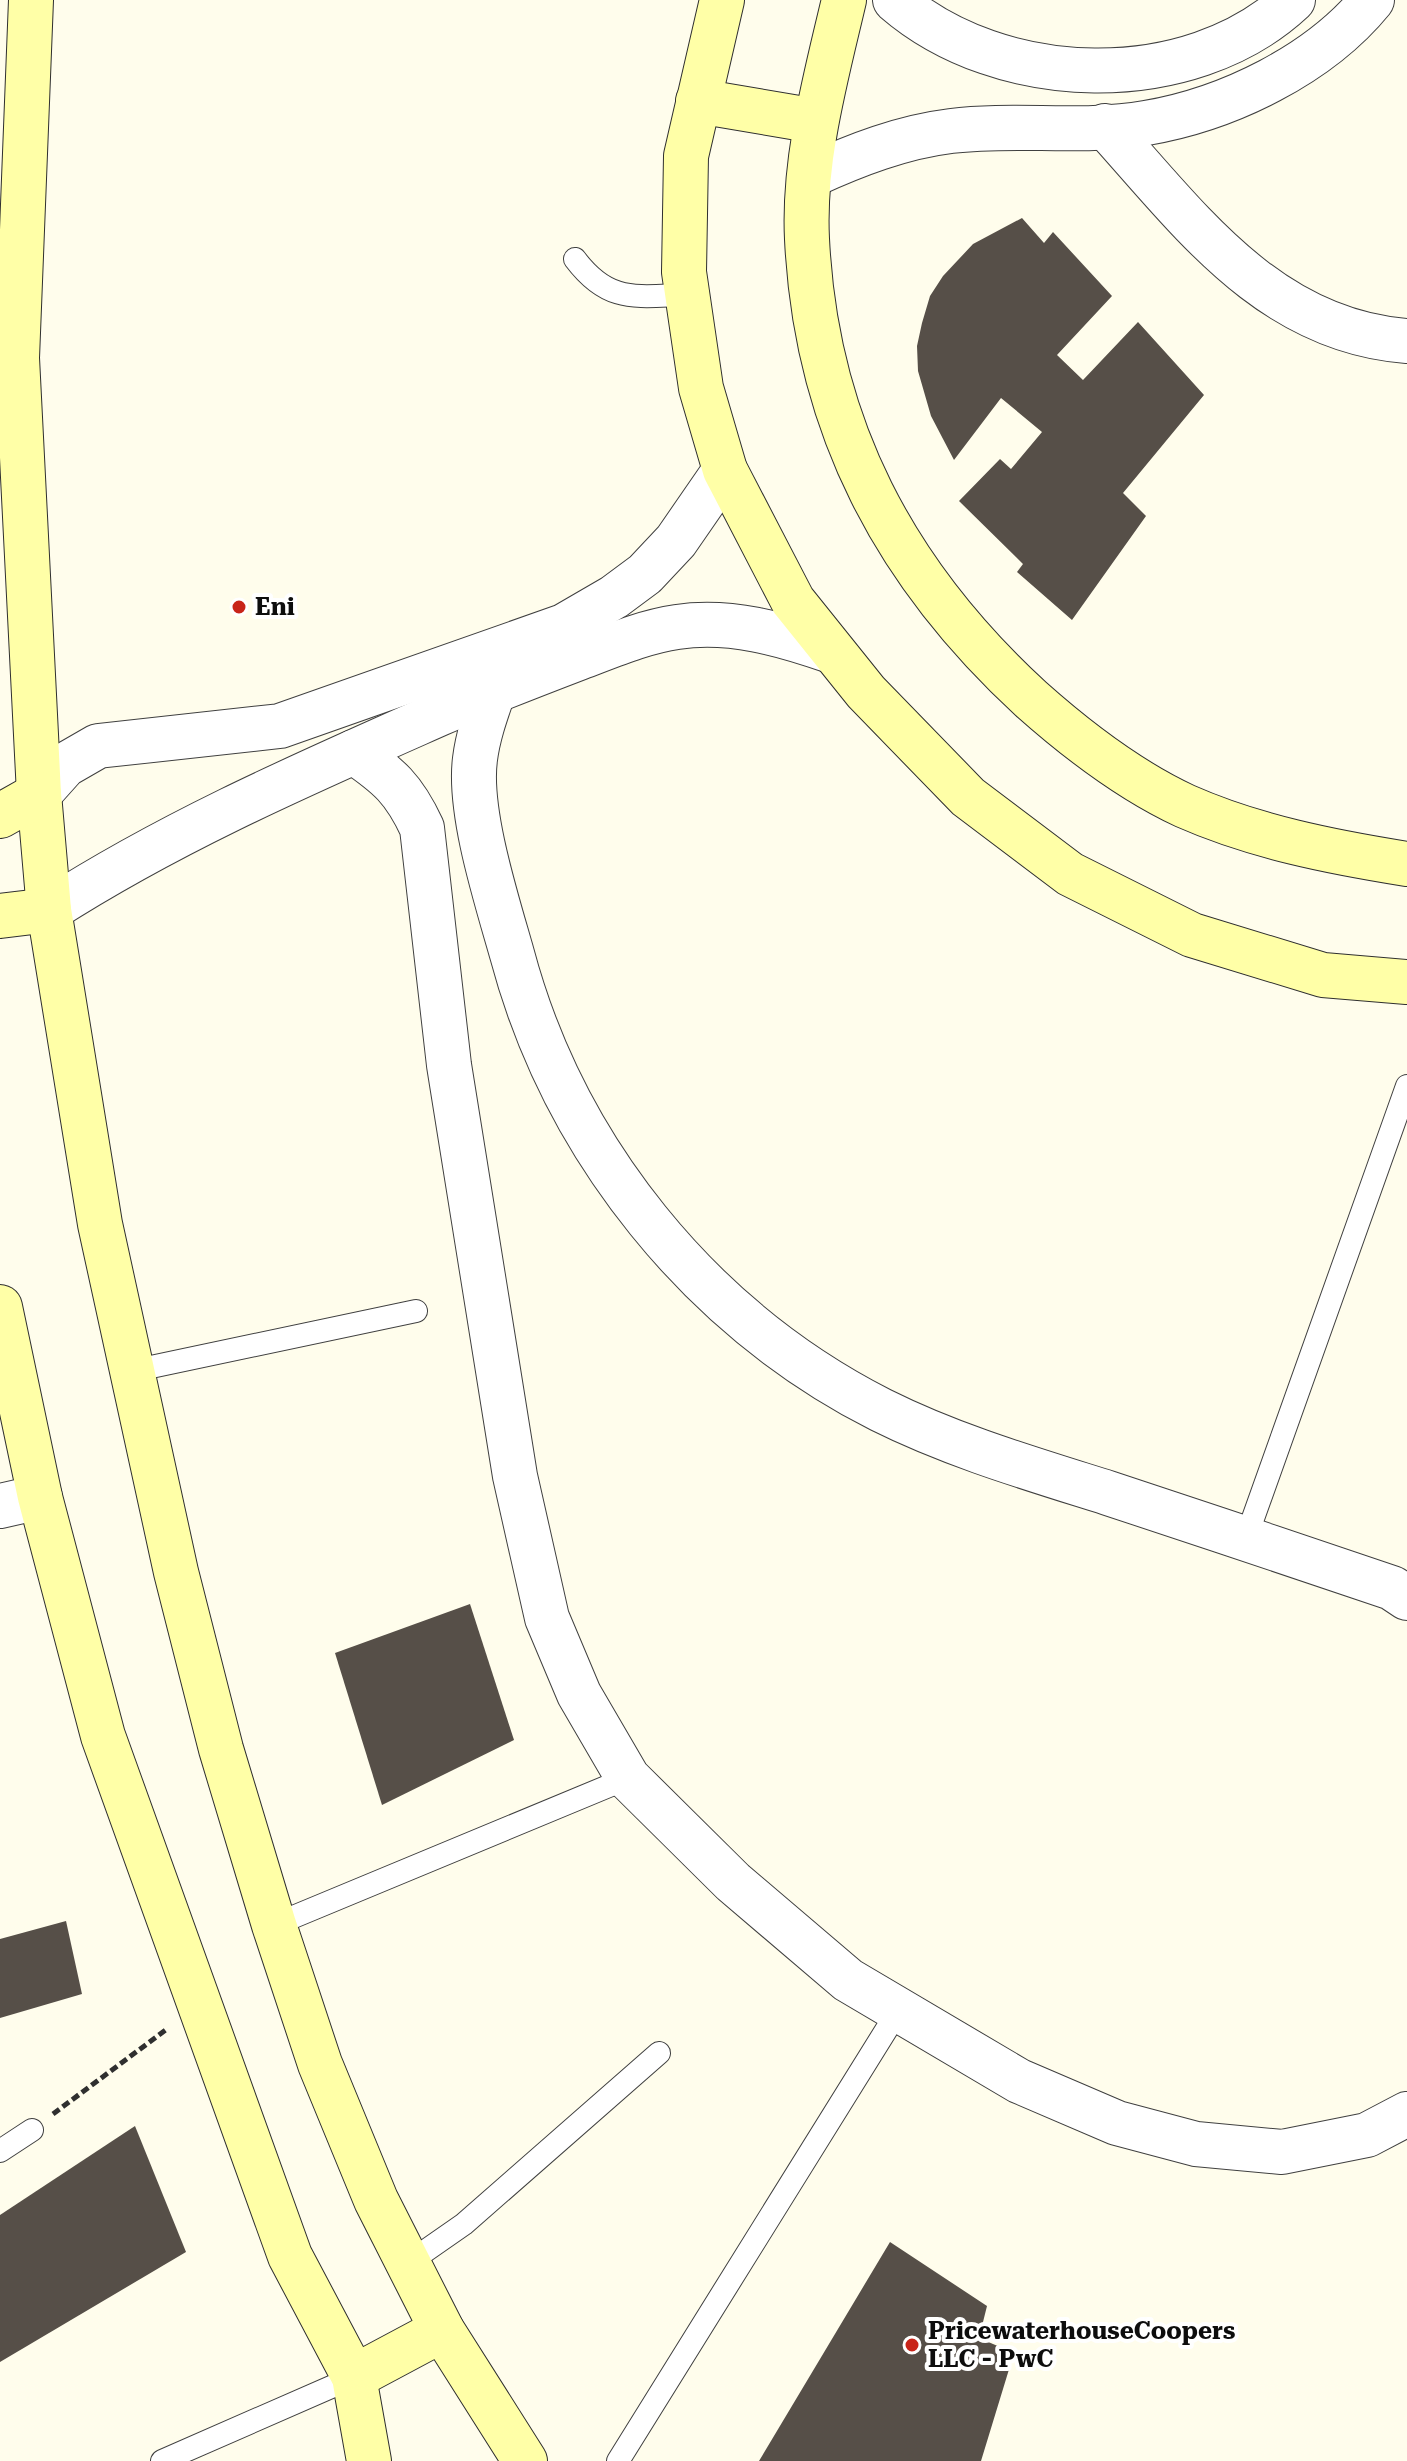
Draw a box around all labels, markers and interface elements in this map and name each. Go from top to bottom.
place label: Eni [255,593,295,621]
marker: Eni [230,598,248,616]
place label: PricewaterhouseCoopers LLC - PwC [928,2317,1235,2373]
marker: PricewaterhouseCoopers LLC - PwC [903,2336,921,2354]

